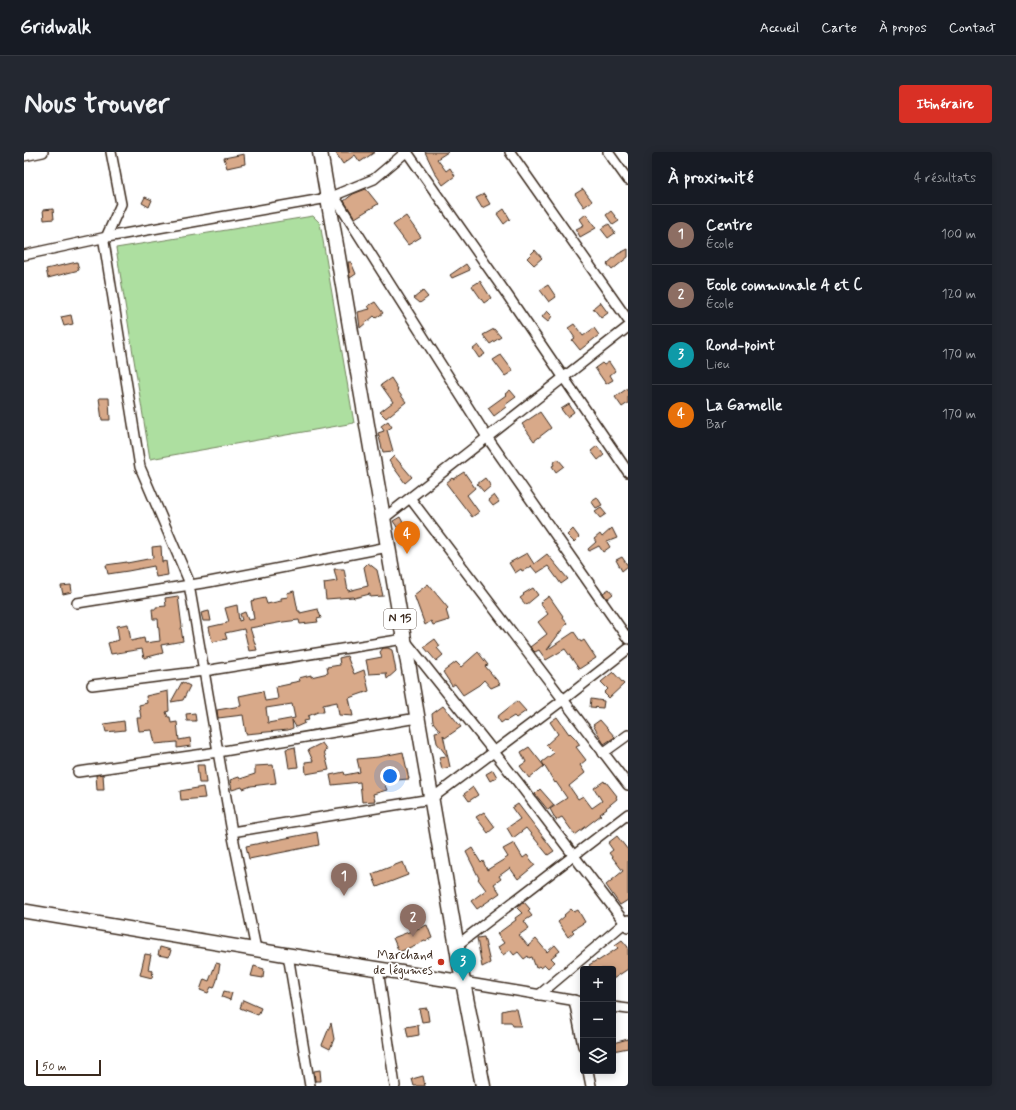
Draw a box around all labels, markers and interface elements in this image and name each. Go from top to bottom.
text: Gridwalk [20,15,91,40]
text: Accueil [760,19,799,37]
text: Carte [821,19,857,37]
text: À propos [879,19,927,37]
text: Contact [949,19,996,37]
button: Itinéraire [899,85,992,123]
text: Nous trouver [24,86,169,123]
text: À proximité [668,167,753,189]
text: 4 résultats [914,170,976,187]
text: Centre [706,216,753,236]
text: 1 [678,226,684,243]
text: 100 m [941,226,976,243]
text: École [706,236,734,253]
text: Ecole communale A et C [706,276,862,296]
text: 2 [678,286,684,303]
text: 120 m [942,286,976,303]
text: École [706,296,734,313]
text: Rond-point [706,336,775,356]
text: 3 [678,346,684,363]
text: 170 m [942,346,976,363]
text: Lieu [706,356,730,373]
text: La Gamelle [706,396,782,416]
text: 4 [677,406,685,423]
text: 170 m [942,406,976,423]
text: Bar [706,416,726,433]
pin: 4 [394,521,420,554]
road number: N 15 [384,609,416,629]
your location [380,766,400,786]
pin: 1 [331,863,357,896]
pin: 2 [400,904,426,937]
place label: Marchand de légumes [373,947,433,979]
pin: 3 [450,948,476,981]
marker: Marchand de légumes [436,957,446,967]
map controls [580,966,616,1074]
button: + [580,966,616,1002]
button: − [580,1002,616,1038]
button: layers [580,1038,616,1074]
scale bar [36,1058,101,1077]
text: 50 m [42,1060,67,1074]

